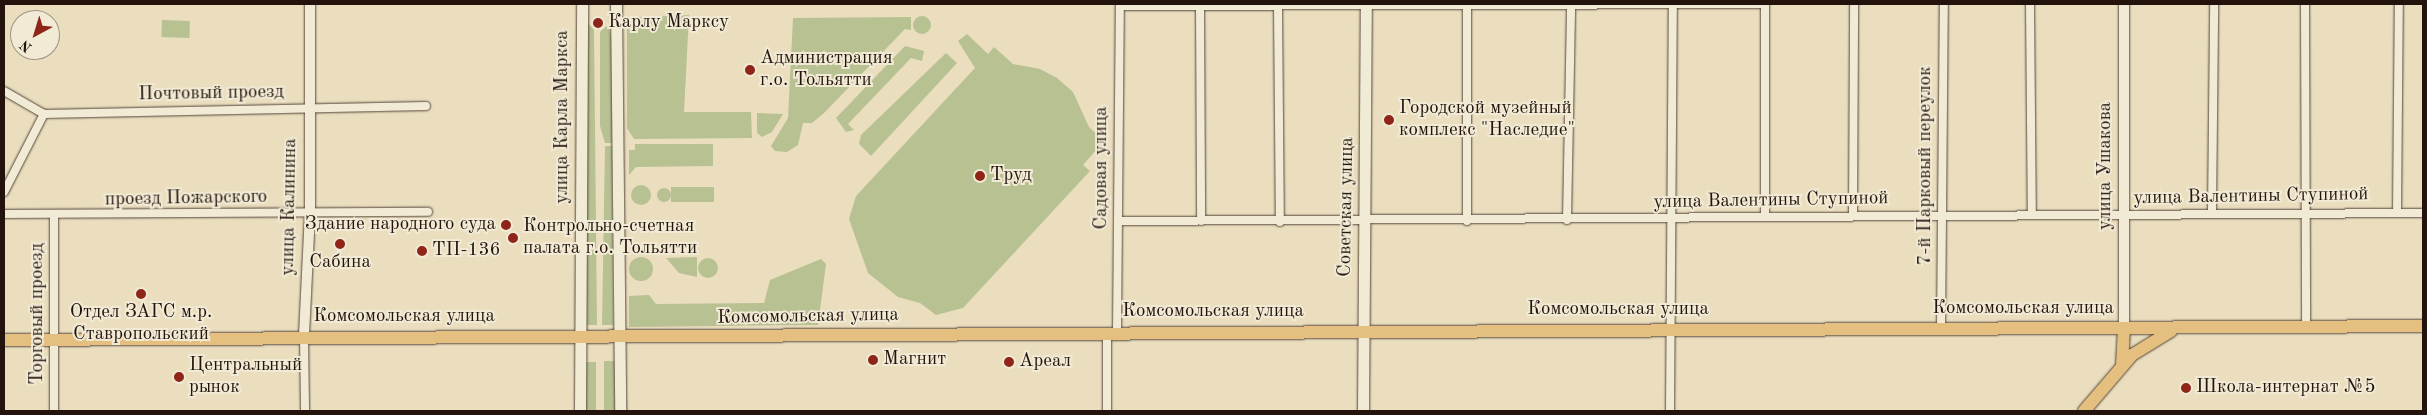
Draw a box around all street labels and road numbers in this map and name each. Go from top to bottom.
street label: улица Карла Маркса [552,30,574,204]
street label: 7-й Парковый переулок [1915,66,1937,266]
street label: Почтовый проезд [138,81,284,107]
street label: улица Ушакова [2095,102,2117,230]
street label: Садовая улица [1091,106,1113,230]
street label: Советская улица [1334,137,1360,277]
street label: улица Калинина [277,138,303,276]
street label: улица Валентины Ступиной [2133,184,2369,210]
street label: проезд Пожарского [105,186,267,212]
street label: улица Валентины Ступиной [1653,188,1889,214]
street label: Торговый проезд [27,243,49,385]
street label: Комсомольская улица [1932,298,2114,320]
street label: Комсомольская улица [1527,299,1709,321]
street label: Комсомольская улица [1122,301,1304,323]
street label: Комсомольская улица [717,304,899,330]
street label: Комсомольская улица [313,306,495,328]

